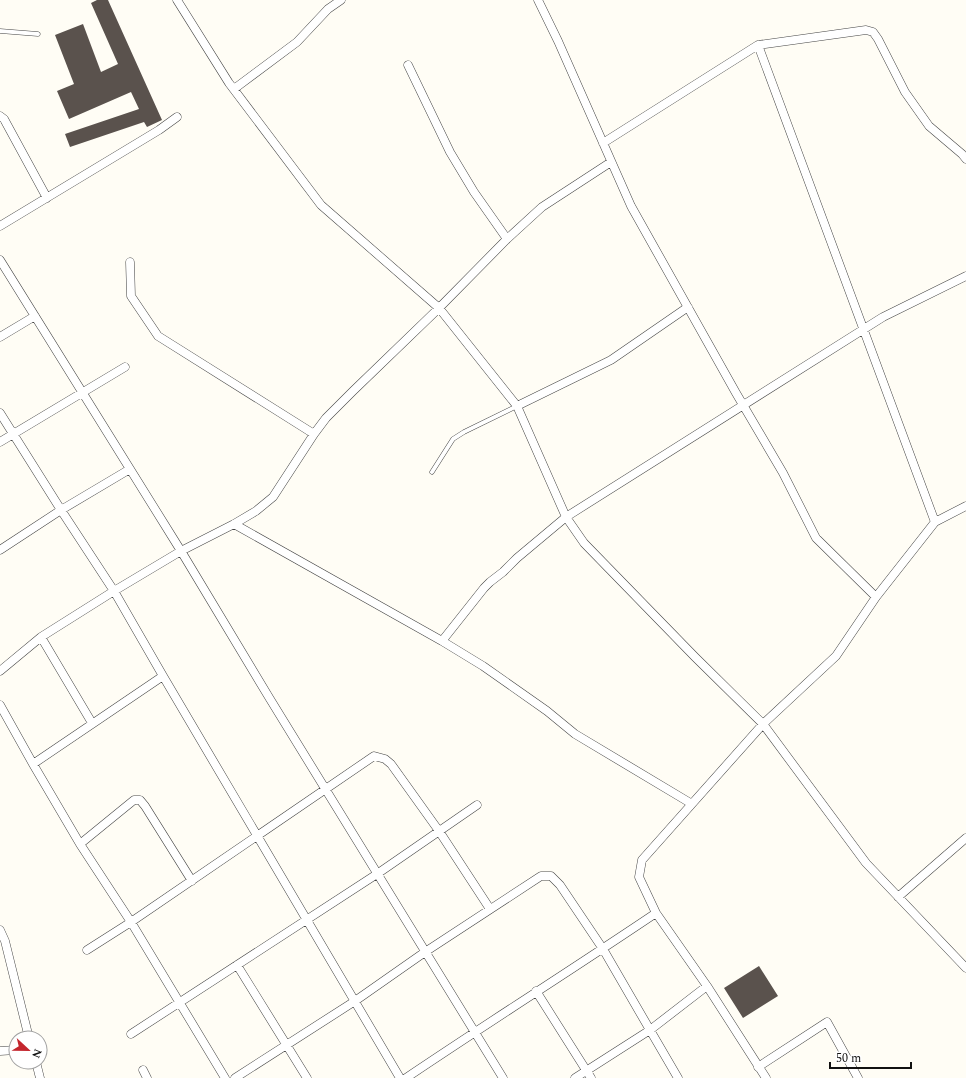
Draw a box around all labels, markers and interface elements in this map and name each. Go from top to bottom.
north arrow [8,1030,48,1070]
scale bar [830,1044,911,1070]
text: N [27,1046,46,1061]
text: 50 m [836,1049,861,1068]

